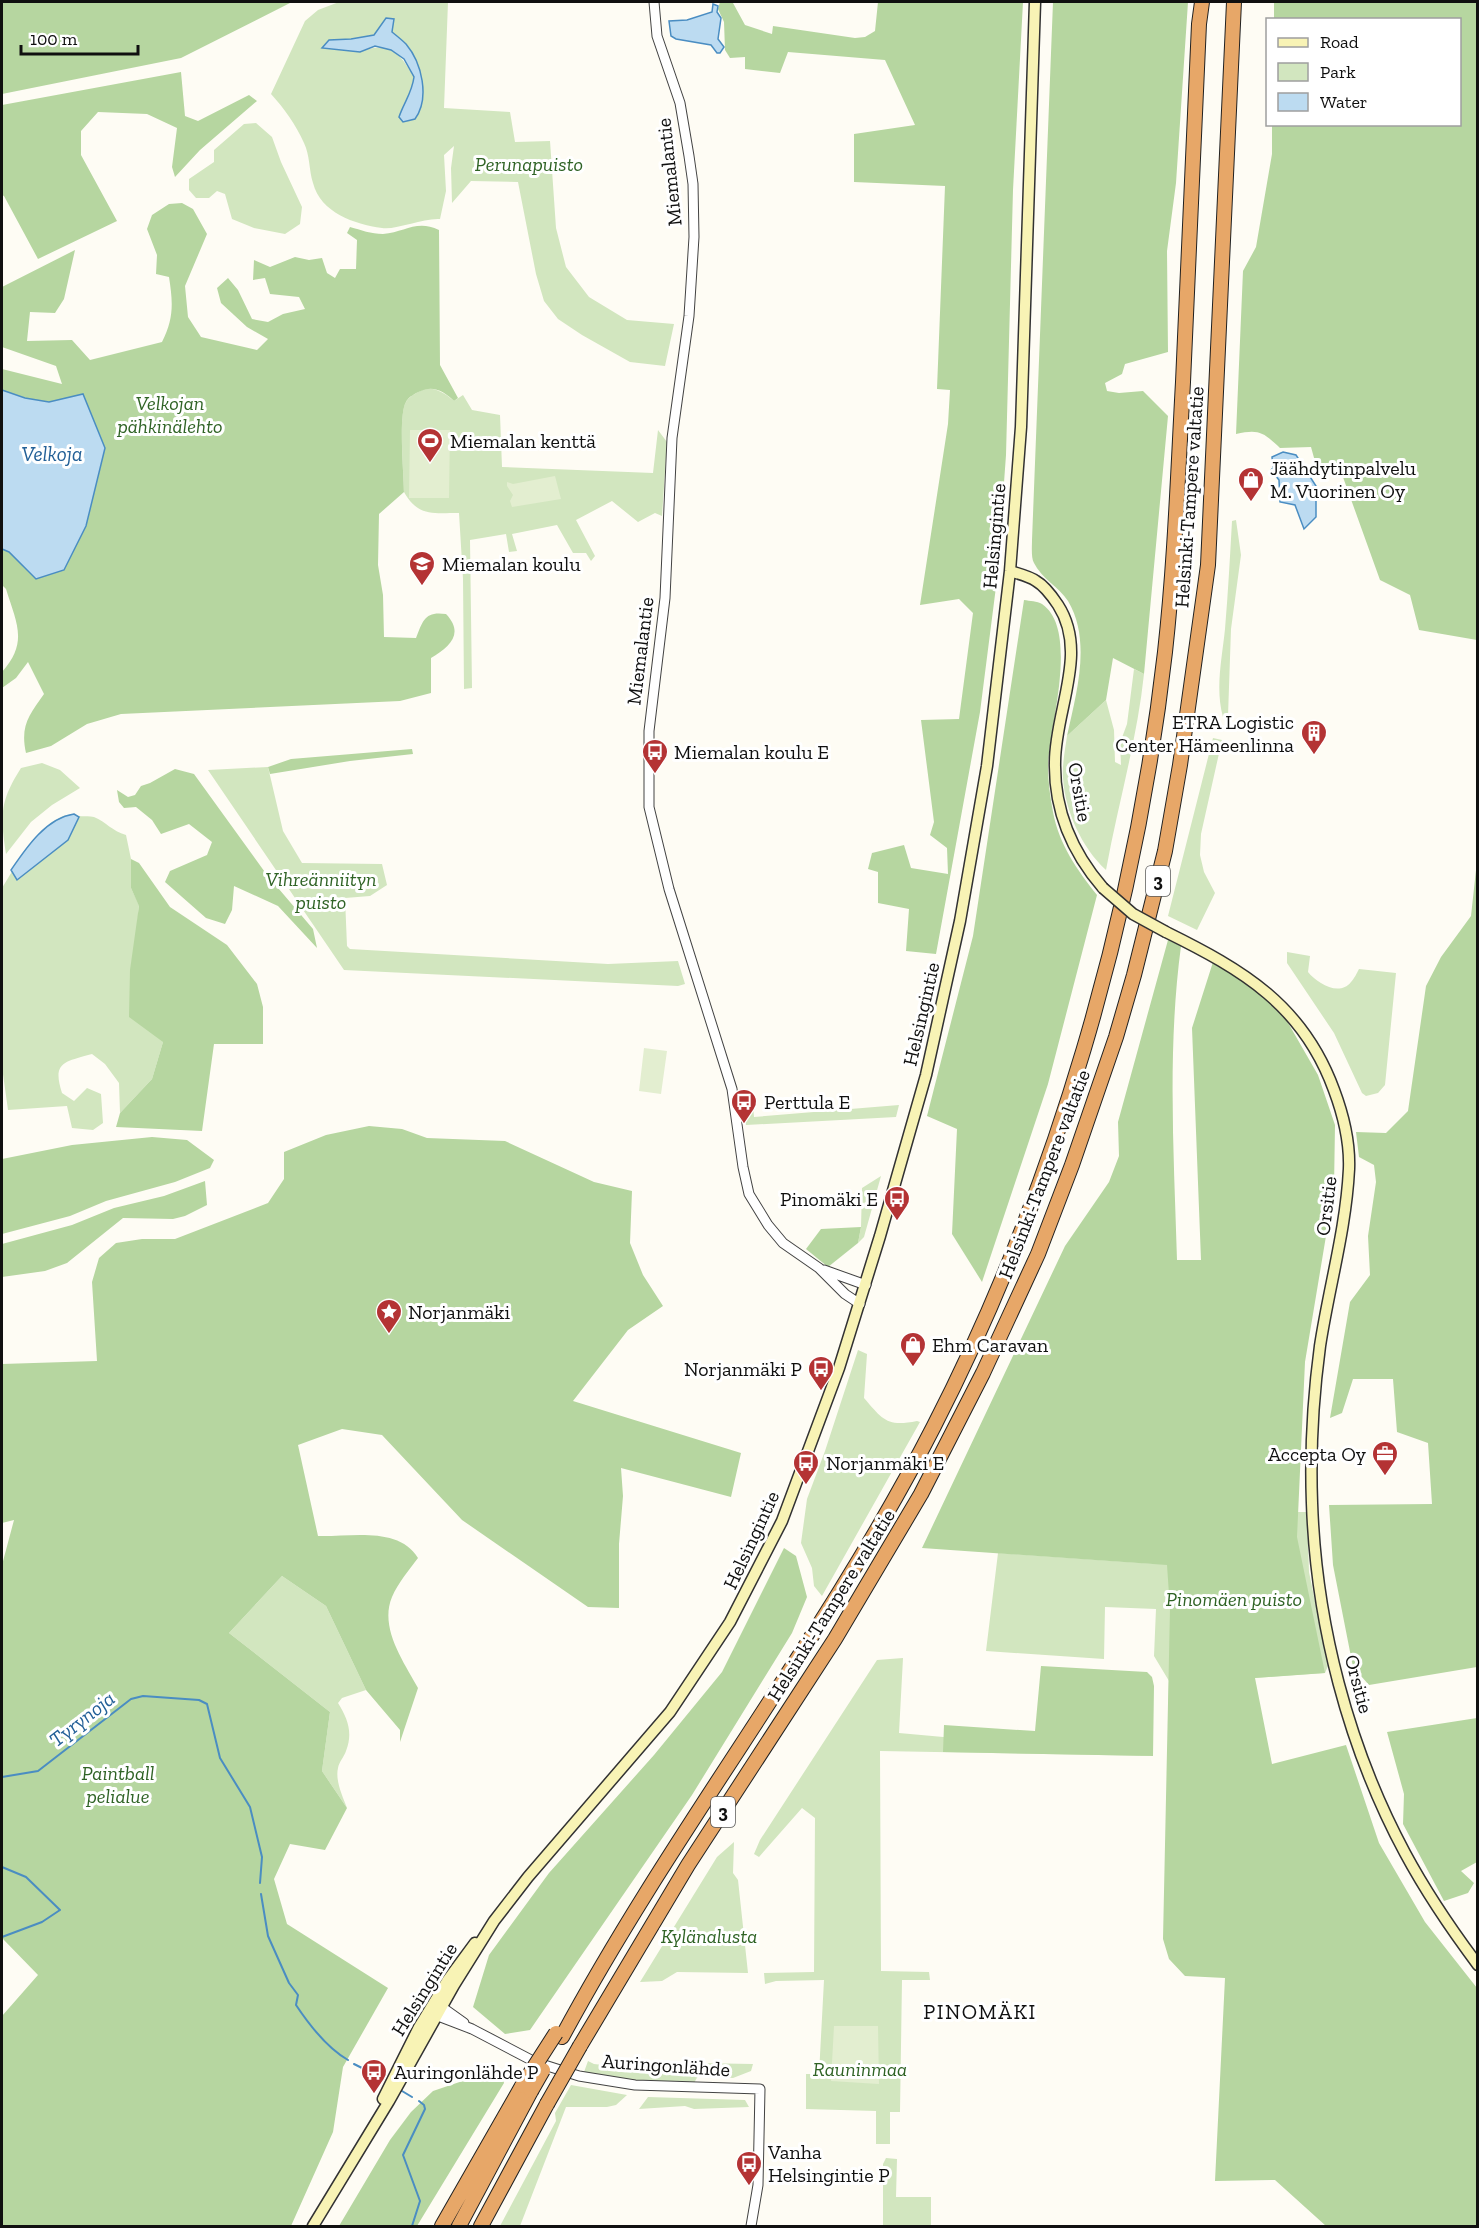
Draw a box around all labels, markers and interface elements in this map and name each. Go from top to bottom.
scale bar [21,18,138,56]
legend [1266,18,1461,126]
text: 100 m [30,28,78,50]
text: Road [1320,31,1359,53]
text: Park [1320,61,1356,83]
text: Water [1320,91,1367,113]
street label: Miemalantie [651,117,687,227]
park label: Perunapuisto [475,152,583,176]
street label: Helsinki-Tampere valtatie [1169,385,1209,609]
park label: Velkojan pähkinälehto [116,391,223,438]
sports icon: Miemalan kenttä [415,426,445,464]
place label: Miemalan kenttä [450,429,596,453]
water label: Velkoja [21,441,83,466]
place label: Jäähdytinpalvelu M. Vuorinen Oy [1270,456,1416,503]
shop icon: Jäähdytinpalvelu M. Vuorinen Oy [1236,465,1266,503]
street label: Helsingintie [977,482,1011,590]
school or university icon: Miemalan koulu [407,549,437,587]
place label: Miemalan koulu [442,552,581,576]
street label: Miemalantie [621,596,659,706]
place label: ETRA Logistic Center Hämeenlinna [1115,710,1294,757]
building icon: ETRA Logistic Center Hämeenlinna [1299,718,1329,756]
bus stop icon: Miemalan koulu E [640,737,670,775]
place label: Miemalan koulu E [674,740,829,764]
street label: Orsitie [1063,760,1097,824]
road number: 3 [1146,866,1170,896]
park label: Vihreänniityn puisto [266,867,376,914]
street label: Helsingintie [897,960,945,1068]
street label: Helsinki-Tampere valtatie [993,1066,1095,1282]
bus stop icon: Perttula E [729,1087,759,1125]
place label: Perttula E [764,1090,850,1114]
street label: Orsitie [1310,1175,1342,1237]
bus stop icon: Pinomäki E [882,1184,912,1222]
place label: Pinomäki E [780,1187,878,1211]
place icon: Norjanmäki [374,1297,404,1335]
place label: Norjanmäki [408,1300,510,1324]
shop icon: Ehm Caravan [898,1330,928,1368]
place label: Ehm Caravan [932,1333,1049,1357]
bus stop icon: Norjanmäki P [806,1354,836,1392]
place label: Norjanmäki P [684,1357,802,1381]
office icon: Accepta Oy [1370,1439,1400,1477]
place label: Accepta Oy [1268,1442,1367,1466]
bus stop icon: Norjanmäki E [791,1448,821,1486]
place label: Norjanmäki E [826,1451,944,1475]
street label: Helsingintie [718,1487,784,1593]
street label: Helsinki-Tampere valtatie [762,1504,900,1706]
park label: Pinomäen puisto [1166,1587,1302,1611]
street label: Orsitie [1340,1652,1378,1716]
water label: Tyrynoja [44,1685,119,1752]
park label: Paintball pelialue [81,1761,155,1808]
road number: 3 [711,1797,735,1827]
park label: Kylänalusta [661,1924,757,1948]
street label: Helsingintie [386,1938,462,2040]
district label: PINOMÄKI [923,1999,1037,2024]
street label: Auringonlähde [601,2049,731,2081]
bus stop icon: Auringonlähde P [359,2057,389,2095]
park label: Rauninmaa [813,2057,907,2081]
place label: Auringonlähde P [394,2060,539,2084]
place label: Vanha Helsingintie P [767,2140,890,2187]
bus stop icon: Vanha Helsingintie P [734,2149,764,2187]

